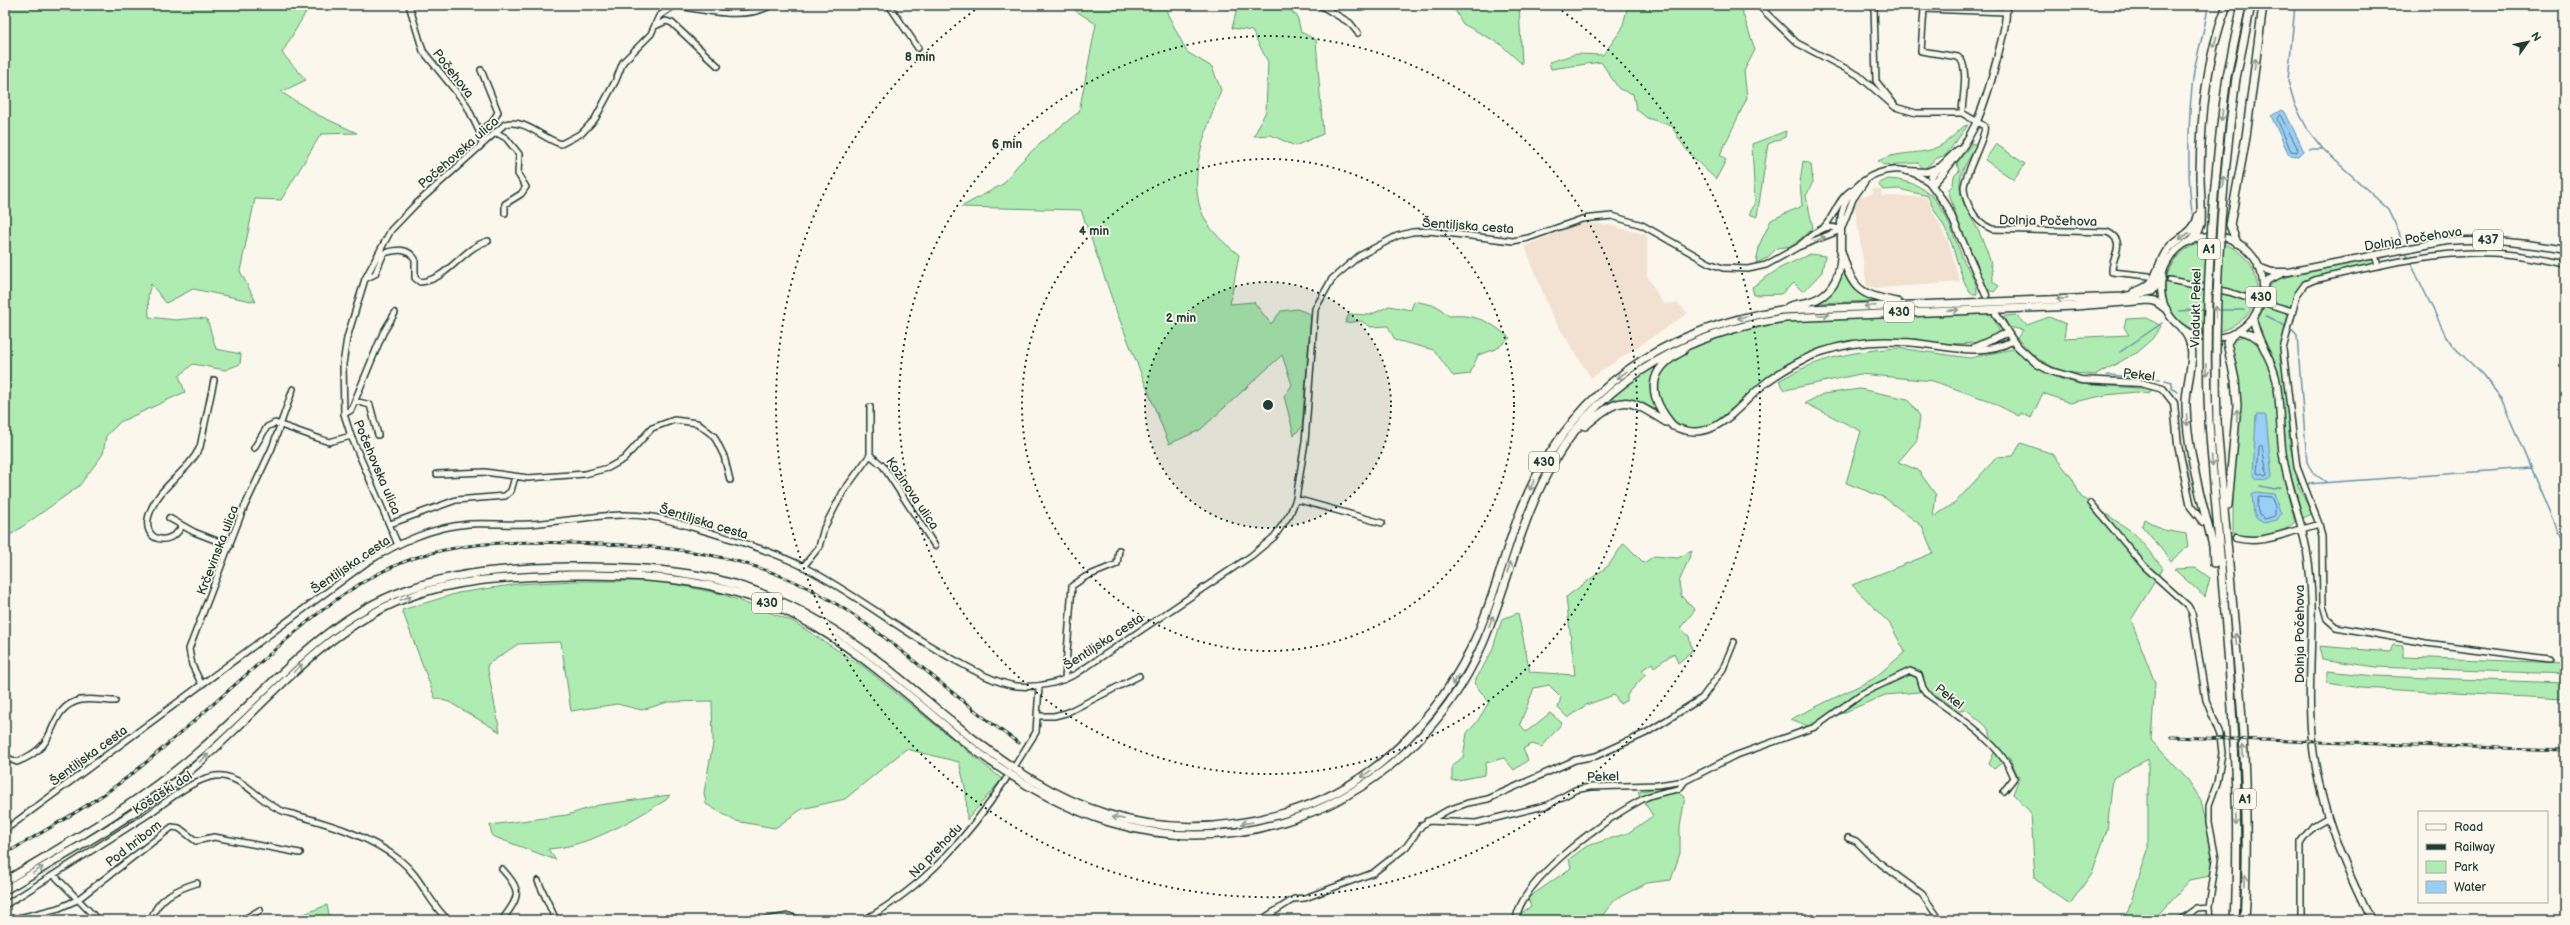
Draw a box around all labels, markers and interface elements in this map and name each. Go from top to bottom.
north arrow [2508,22,2548,62]
text: N [2528,30,2544,44]
one-way arrow [2211,35,2218,48]
street label: Počehova [429,46,477,101]
text: 8 min [905,50,935,65]
one-way arrow [2251,58,2259,71]
one-way arrow [2218,108,2226,121]
street label: Počehovska ulica [415,113,502,192]
text: 6 min [992,137,1022,152]
one-way arrow [2219,176,2227,189]
street label: Dolnja Počehova [1999,212,2097,230]
street label: Šentiljska cesta [1421,215,1514,237]
street label: Dolnja Počehova [2363,223,2463,255]
text: 4 min [1079,224,1109,239]
road number: 437 [2473,230,2503,250]
one-way arrow [2179,232,2190,240]
one-way arrow [1813,234,1825,242]
road number: A1 [2198,239,2220,259]
street label: Viadukt Pekel [2187,268,2205,348]
road number: 430 [2246,287,2276,307]
one-way arrow [2056,295,2069,303]
one-way arrow [1864,302,1877,309]
road number: 430 [1884,302,1914,322]
one-way arrow [2212,306,2220,319]
one-way arrow [1946,307,1959,314]
text: 2 min [1166,311,1196,326]
one-way arrow [1816,311,1829,319]
one-way arrow [1737,314,1750,321]
one-way arrow [2203,363,2210,376]
street label: Pekel [2122,365,2156,385]
one-way arrow [1617,370,1628,379]
centre of rings [1261,398,1275,412]
one-way arrow [2233,409,2241,422]
one-way arrow [2183,413,2191,426]
street label: Počehovska ulica [350,418,404,517]
road number: 430 [1529,452,1559,472]
street label: Kozinova ulica [882,454,942,533]
one-way arrow [2208,454,2215,467]
one-way arrow [1528,479,1535,491]
street label: Šentiljska cesta [657,501,750,543]
street label: Krčevinska ulica [193,503,242,598]
street label: Šentiljska cesta [308,532,393,597]
one-way arrow [1506,561,1514,573]
street label: Dolnja Počehova [2292,585,2308,683]
road number: 430 [752,593,782,613]
one-way arrow [400,594,412,602]
street label: Šentiljska cesta [1061,610,1147,674]
one-way arrow [1487,615,1495,627]
one-way arrow [2232,633,2239,646]
one-way arrow [292,664,302,673]
one-way arrow [1451,674,1459,685]
street label: Pekel [1932,681,1967,713]
street label: Šentiljska cesta [47,722,131,789]
one-way arrow [2239,745,2247,758]
one-way arrow [199,754,209,763]
street label: Košaški dol [130,768,196,818]
street label: Pekel [1587,768,1619,786]
one-way arrow [1361,770,1372,778]
road number: A1 [2234,789,2256,809]
legend [2418,811,2548,903]
one-way arrow [2233,813,2240,826]
one-way arrow [1112,814,1125,822]
street label: Pod hribom [103,817,165,871]
one-way arrow [1241,819,1254,827]
street label: Na prehodu [906,820,966,881]
text: Road [2454,820,2483,835]
text: Railway [2454,840,2496,855]
text: Park [2454,860,2478,875]
one-way arrow [32,866,43,874]
one-way arrow [2242,875,2249,888]
text: Water [2454,880,2486,895]

